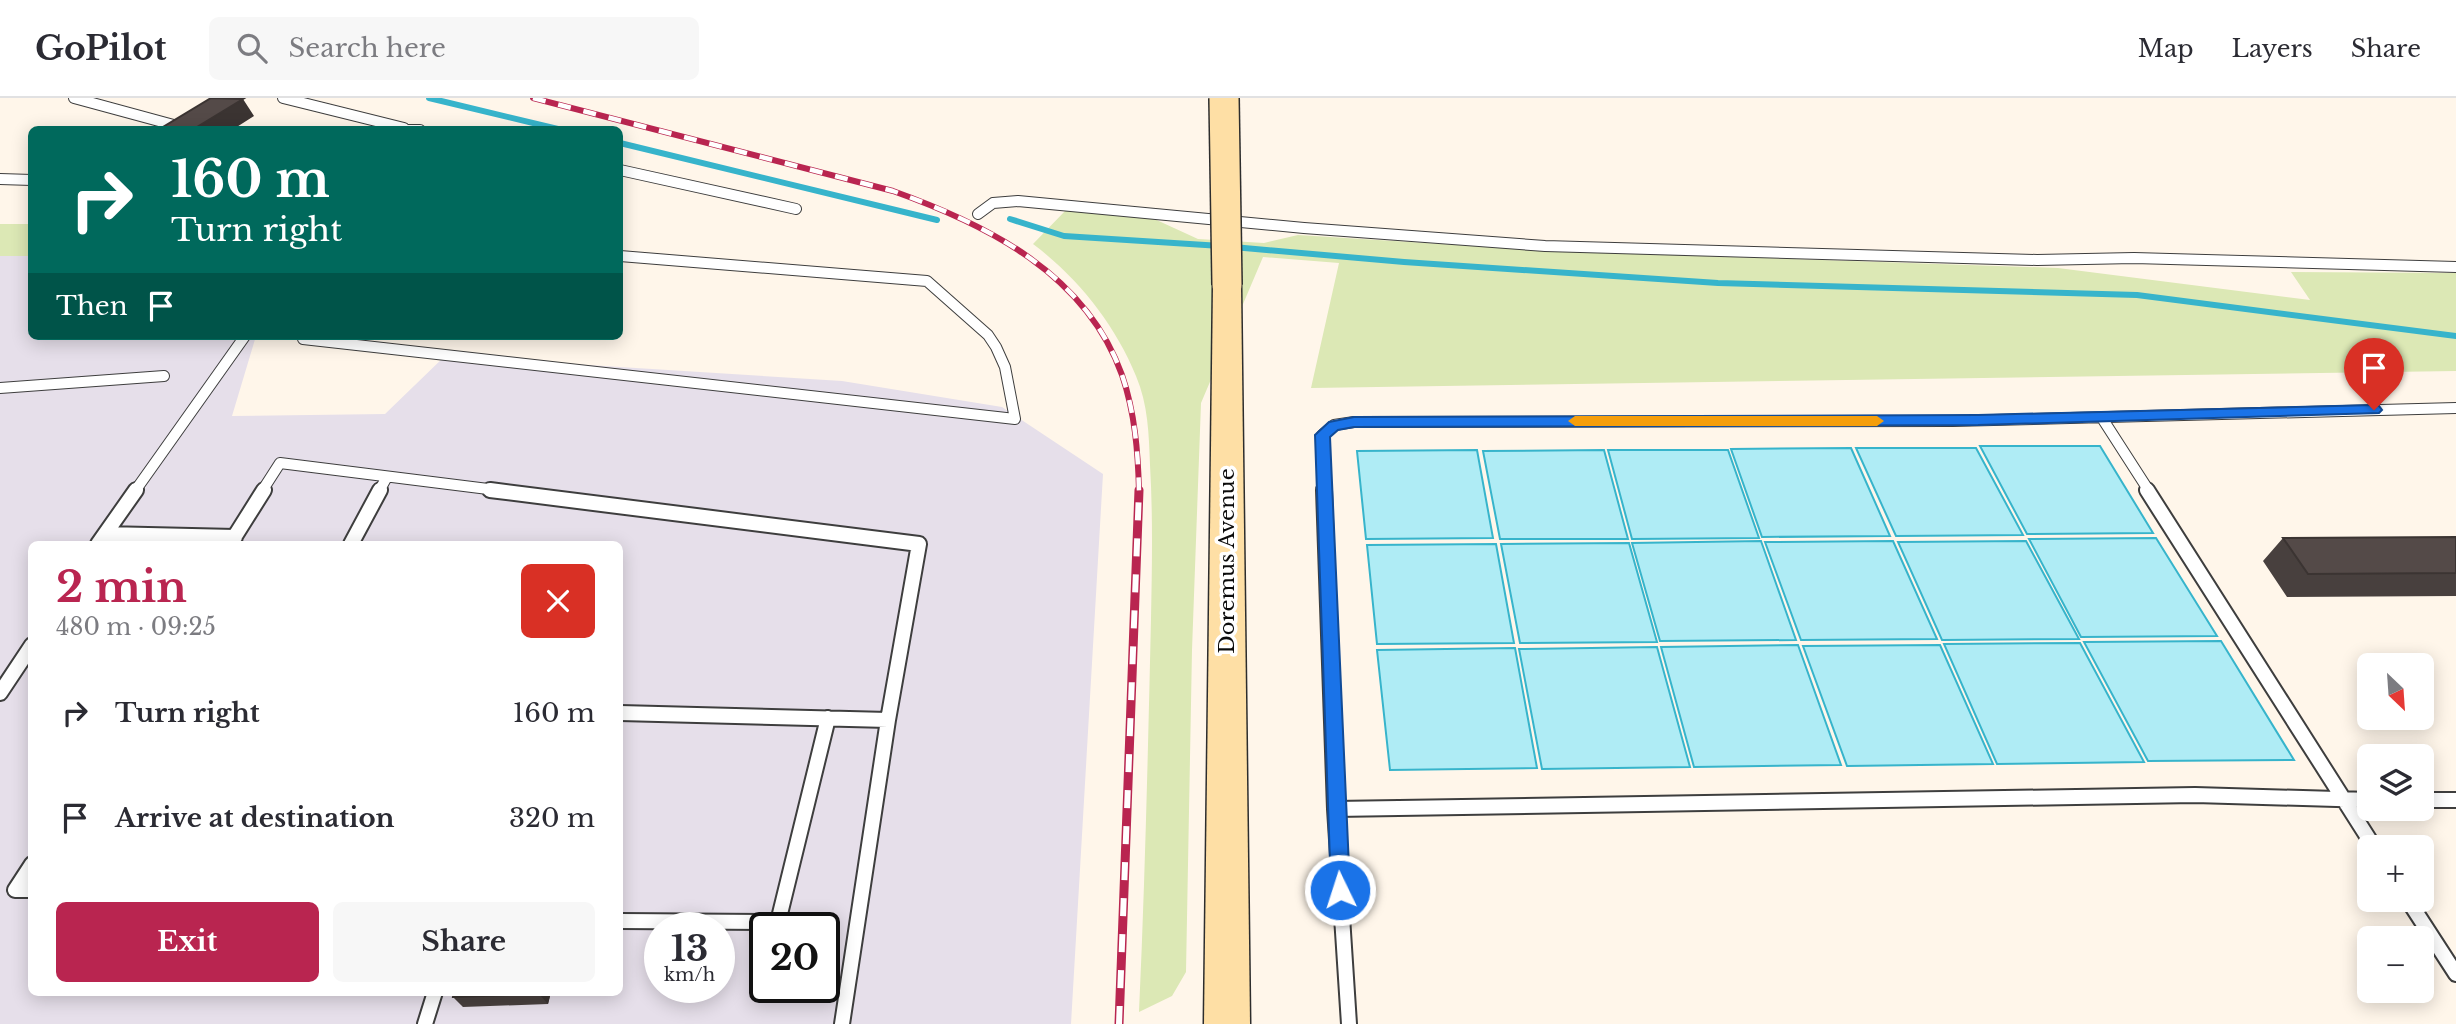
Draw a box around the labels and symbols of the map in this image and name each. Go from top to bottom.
pin [2344,338,2404,410]
street label: Doremus Avenue [1214,468,1240,654]
north arrow [2357,653,2434,730]
position arrow [1303,853,1377,927]
speed limit sign: 20 [749,912,840,1003]

